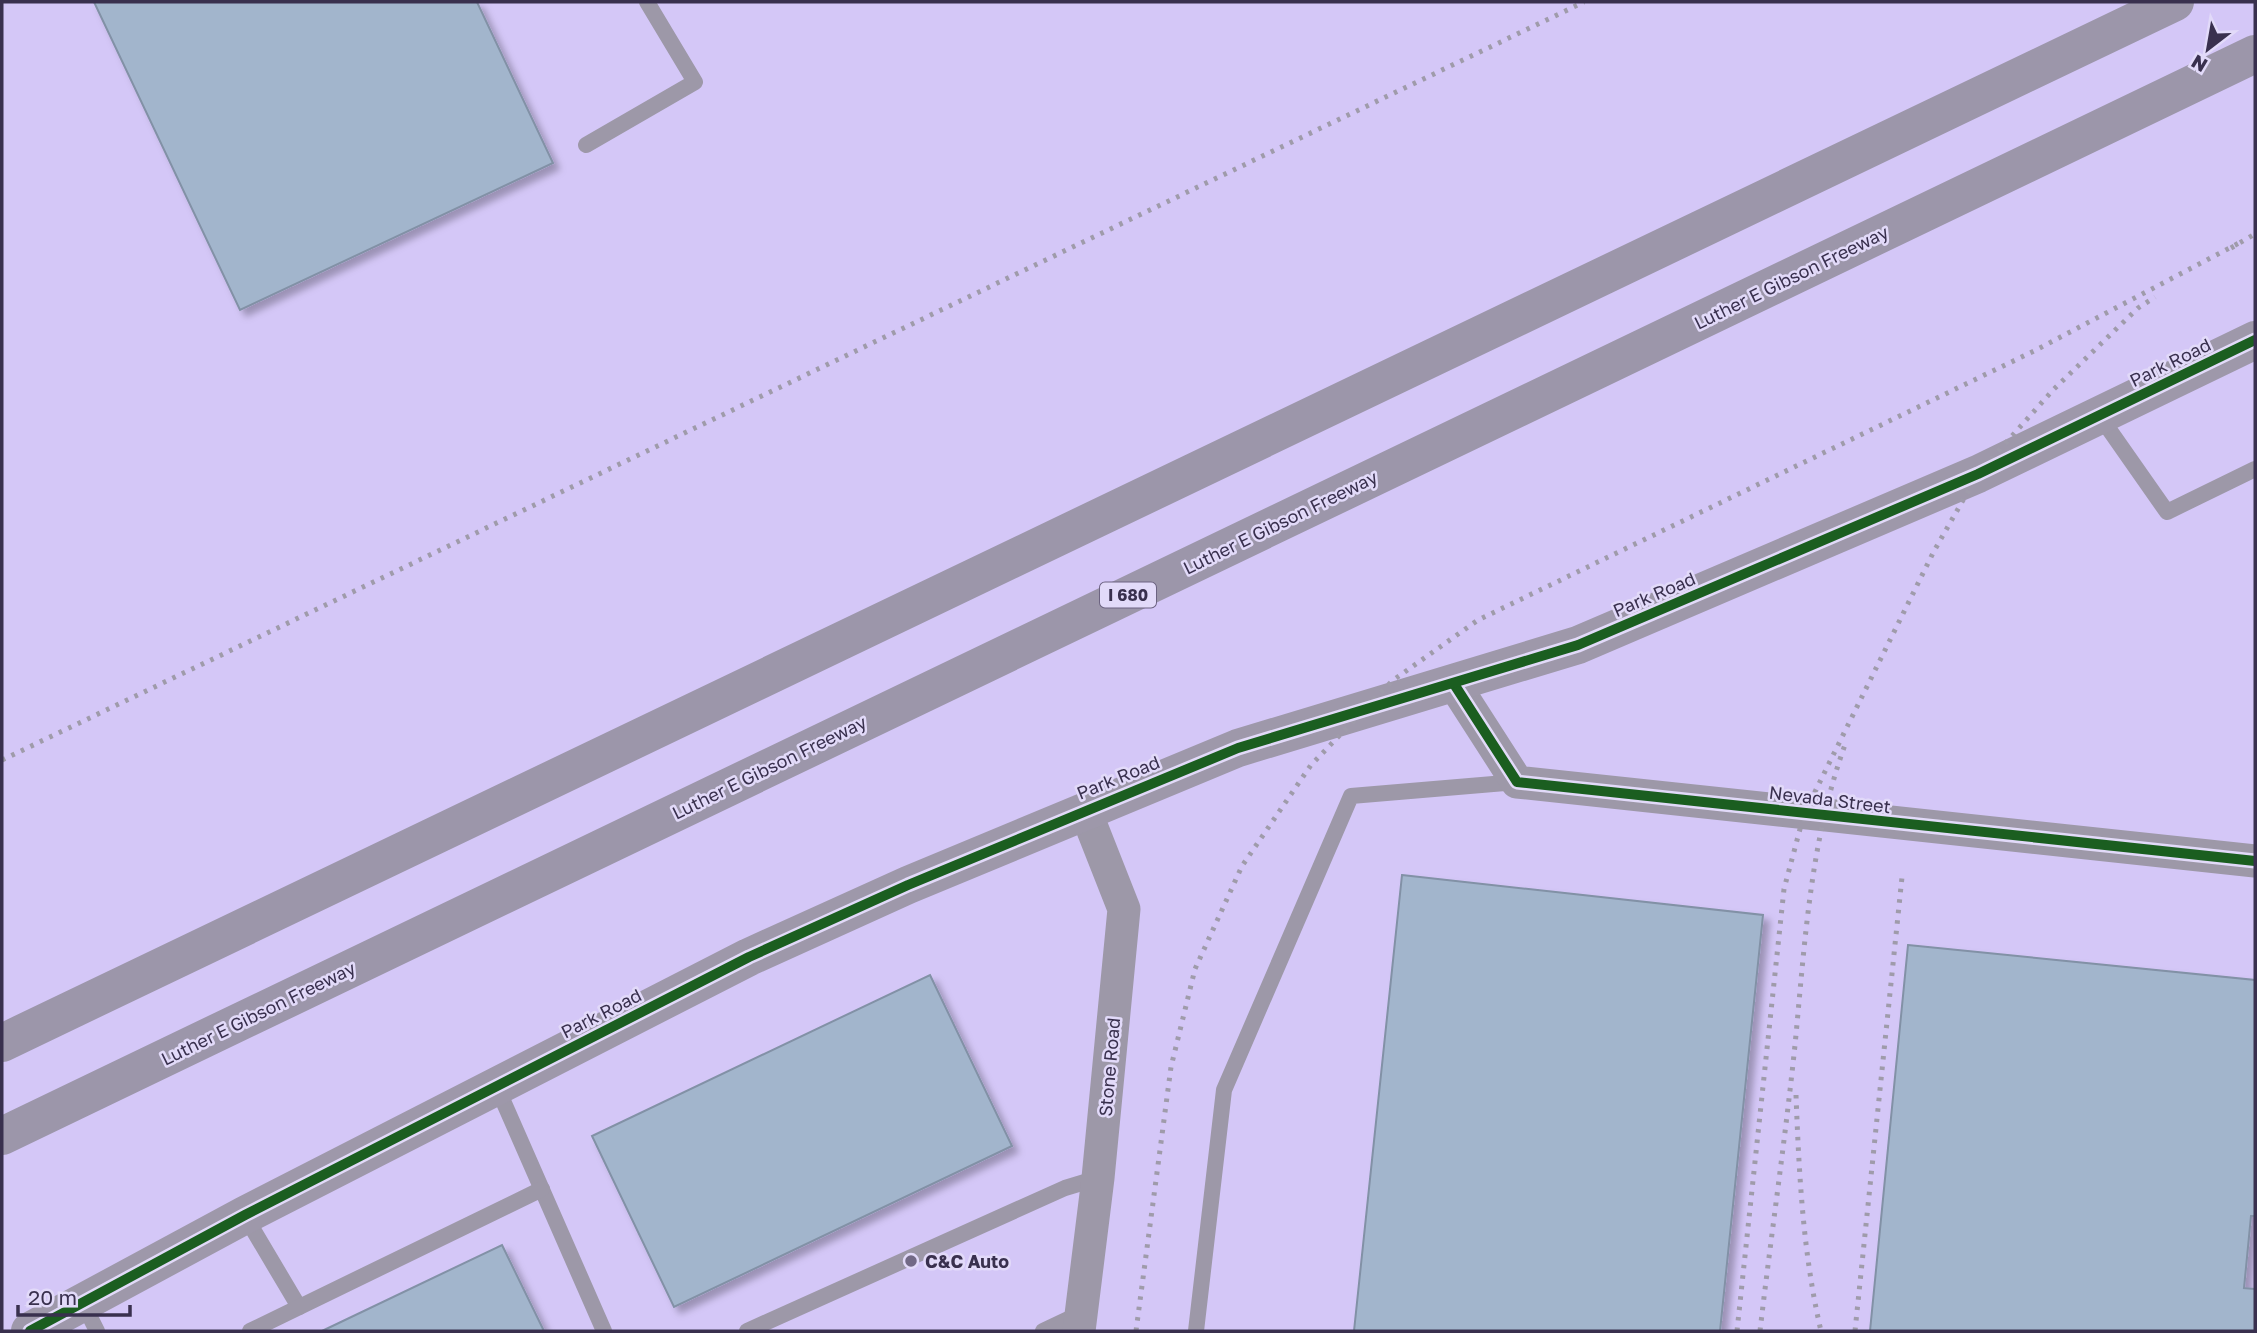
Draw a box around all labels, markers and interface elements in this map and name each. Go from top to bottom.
north arrow [2173,14,2243,84]
text: N [2187,50,2211,78]
street label: Luther E Gibson Freeway [1690,220,1892,334]
street label: Park Road [2126,333,2214,391]
street label: Luther E Gibson Freeway [1179,465,1381,579]
street label: Park Road [1609,567,1699,621]
road number: I 680 [1100,582,1156,608]
street label: Luther E Gibson Freeway [668,710,870,824]
street label: Park Road [1073,750,1163,804]
street label: Nevada Street [1768,781,1892,817]
street label: Luther E Gibson Freeway [157,956,359,1070]
street label: Park Road [557,983,645,1043]
street label: Stone Road [1094,1017,1124,1117]
place label: C&C Auto [925,1250,1009,1272]
marker: C&C Auto [903,1253,919,1269]
scale bar [18,1274,130,1318]
text: 20 m [28,1284,77,1310]

